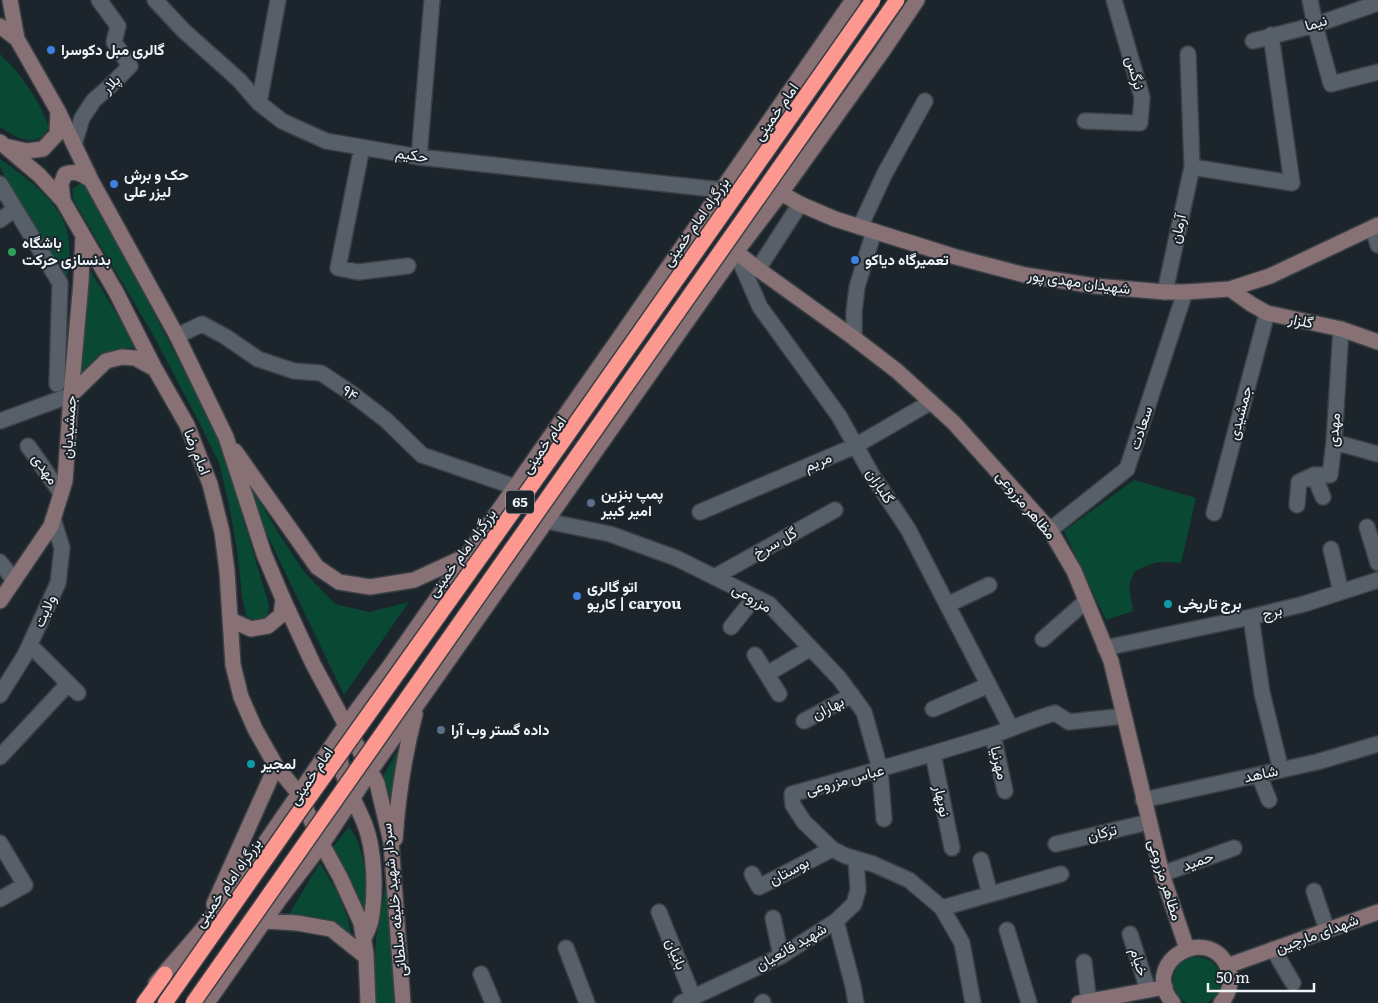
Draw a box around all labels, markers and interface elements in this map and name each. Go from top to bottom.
street label: نیما [1302,7,1330,36]
place label: گالری مبل دکوسرا [61,37,165,60]
marker: گالری مبل دکوسرا [45,44,57,56]
street label: نرگس [1121,53,1152,92]
street label: پلار [94,68,125,98]
street label: امام خمینی [746,77,803,145]
street label: حکیم [394,140,430,167]
place label: حک و برش لیزر علی [124,162,189,202]
street label: بزرگراه امام خمینی [655,172,734,271]
marker: حک و برش لیزر علی [108,178,120,190]
street label: آرمان [1162,210,1191,246]
place label: باشگاه بدنسازی حرکت [22,230,111,270]
marker: باشگاه بدنسازی حرکت [6,246,18,258]
place label: تعمیرگاه دیاکو [865,247,949,270]
marker: تعمیرگاه دیاکو [849,254,861,266]
street label: شهیدان مهدی پور [1025,262,1132,299]
street label: گلزار [1286,305,1316,333]
street label: ۹۴ [338,378,364,406]
street label: جمشیدی [1220,383,1257,442]
street label: جمشیدیان [54,394,81,459]
street label: سعادت [1122,403,1157,452]
street label: امام خمینی [514,410,571,478]
street label: مهدی [1320,412,1345,448]
street label: امام رضا [179,425,218,478]
street label: مریم [800,445,835,477]
street label: مهدی [27,448,65,489]
street label: گلباران [861,463,902,508]
street label: مظاهر مزروعی [991,464,1063,544]
place label: پمپ بنزین امیر کبیر [600,481,664,521]
road number: 65 [506,491,534,514]
marker: پمپ بنزین امیر کبیر [585,497,597,509]
street label: بزرگراه امام خمینی [421,503,501,601]
street label: گل سرخ [748,520,801,564]
place label: اتو گالری کاریو | caryou [587,574,681,614]
street label: مزروعی [729,576,777,617]
street label: ولایت [26,590,61,631]
marker: اتو گالری کاریو | caryou [571,590,583,602]
place label: برج تاریخی [1178,591,1241,614]
street label: برج [1259,597,1284,625]
marker: برج تاریخی [1162,598,1174,610]
street label: بهاران [807,689,848,725]
place label: داده گستر وب آرا [451,717,549,740]
marker: داده گستر وب آرا [435,724,447,736]
street label: امام خمینی [282,741,338,809]
street label: مهرنیا [985,744,1015,782]
place label: لمجیر [260,751,296,774]
street label: عباس مزروعی [803,757,887,800]
marker: لمجیر [245,758,257,770]
street label: شاهد [1242,758,1280,787]
street label: نوبهار [929,782,958,819]
street label: ترکان [1084,817,1119,846]
street label: سردار شهید خلیفه سلطانی [373,822,412,978]
street label: بزرگراه امام خمینی [187,833,266,932]
street label: مظاهر مزروعی [1143,836,1190,923]
street label: حمید [1178,843,1216,876]
street label: بوستان [764,849,813,890]
street label: شهدای مارچین [1272,907,1361,958]
street label: شهید قانعیان [750,916,830,975]
street label: بانیان [661,934,694,973]
street label: خیام [1125,945,1156,978]
scale bar [1208,960,1314,992]
text: 50 m [1216,965,1250,988]

